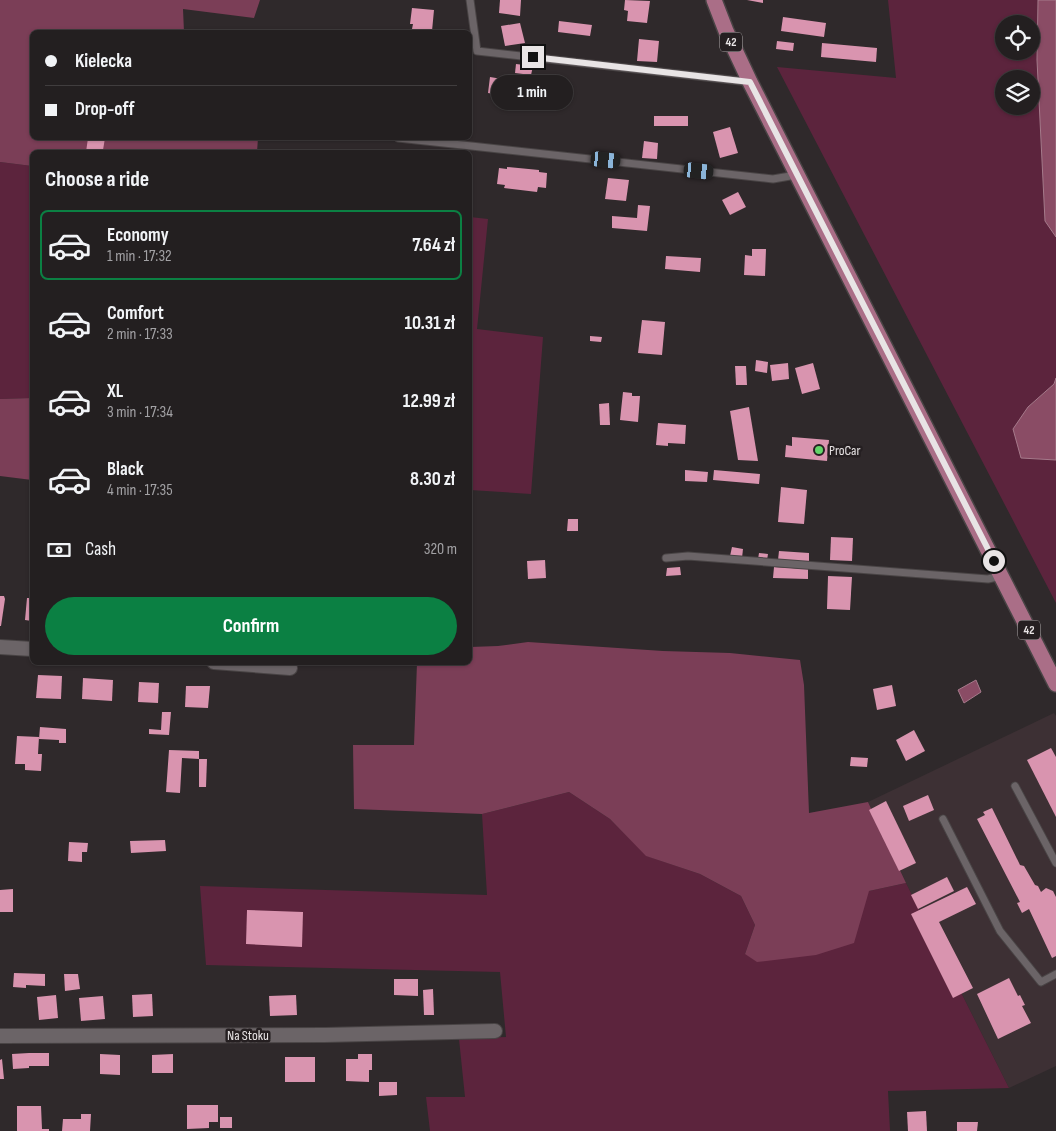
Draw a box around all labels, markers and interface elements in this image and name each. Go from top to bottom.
map controls [995,15,1040,115]
button: locate [995,15,1040,60]
road number: 42 [720,32,742,52]
route end [522,46,544,68]
text: Kielecka [75,50,132,73]
button: layers [995,70,1040,115]
callout: 1 min [492,74,574,110]
text: 1 min [517,83,547,102]
text: Drop-off [75,98,135,121]
car [590,151,621,169]
car [683,162,714,180]
text: Choose a ride [45,166,149,193]
icon: car [47,223,92,268]
text: Economy [107,224,169,247]
text: 7.64 zł [412,234,455,257]
text: 1 min · 17:32 [107,247,172,266]
icon: car [47,301,92,346]
text: Comfort [107,302,164,325]
text: 10.31 zł [404,312,455,335]
text: 2 min · 17:33 [107,325,173,344]
icon: car [47,379,92,424]
text: XL [107,380,123,403]
text: 12.99 zł [403,390,455,413]
text: 3 min · 17:34 [107,403,173,422]
place label: ProCar [829,442,860,459]
marker: ProCar [813,444,825,456]
icon: car [47,457,92,502]
text: Black [107,458,144,481]
text: 8.30 zł [410,468,455,491]
text: 4 min · 17:35 [107,481,173,500]
icon: cash [45,536,73,564]
text: Cash [85,538,116,561]
text: 320 m [424,540,457,559]
route start [983,550,1005,572]
button: Confirm [45,597,457,655]
road number: 42 [1018,620,1040,640]
street label: Na Stoku [227,1027,269,1044]

